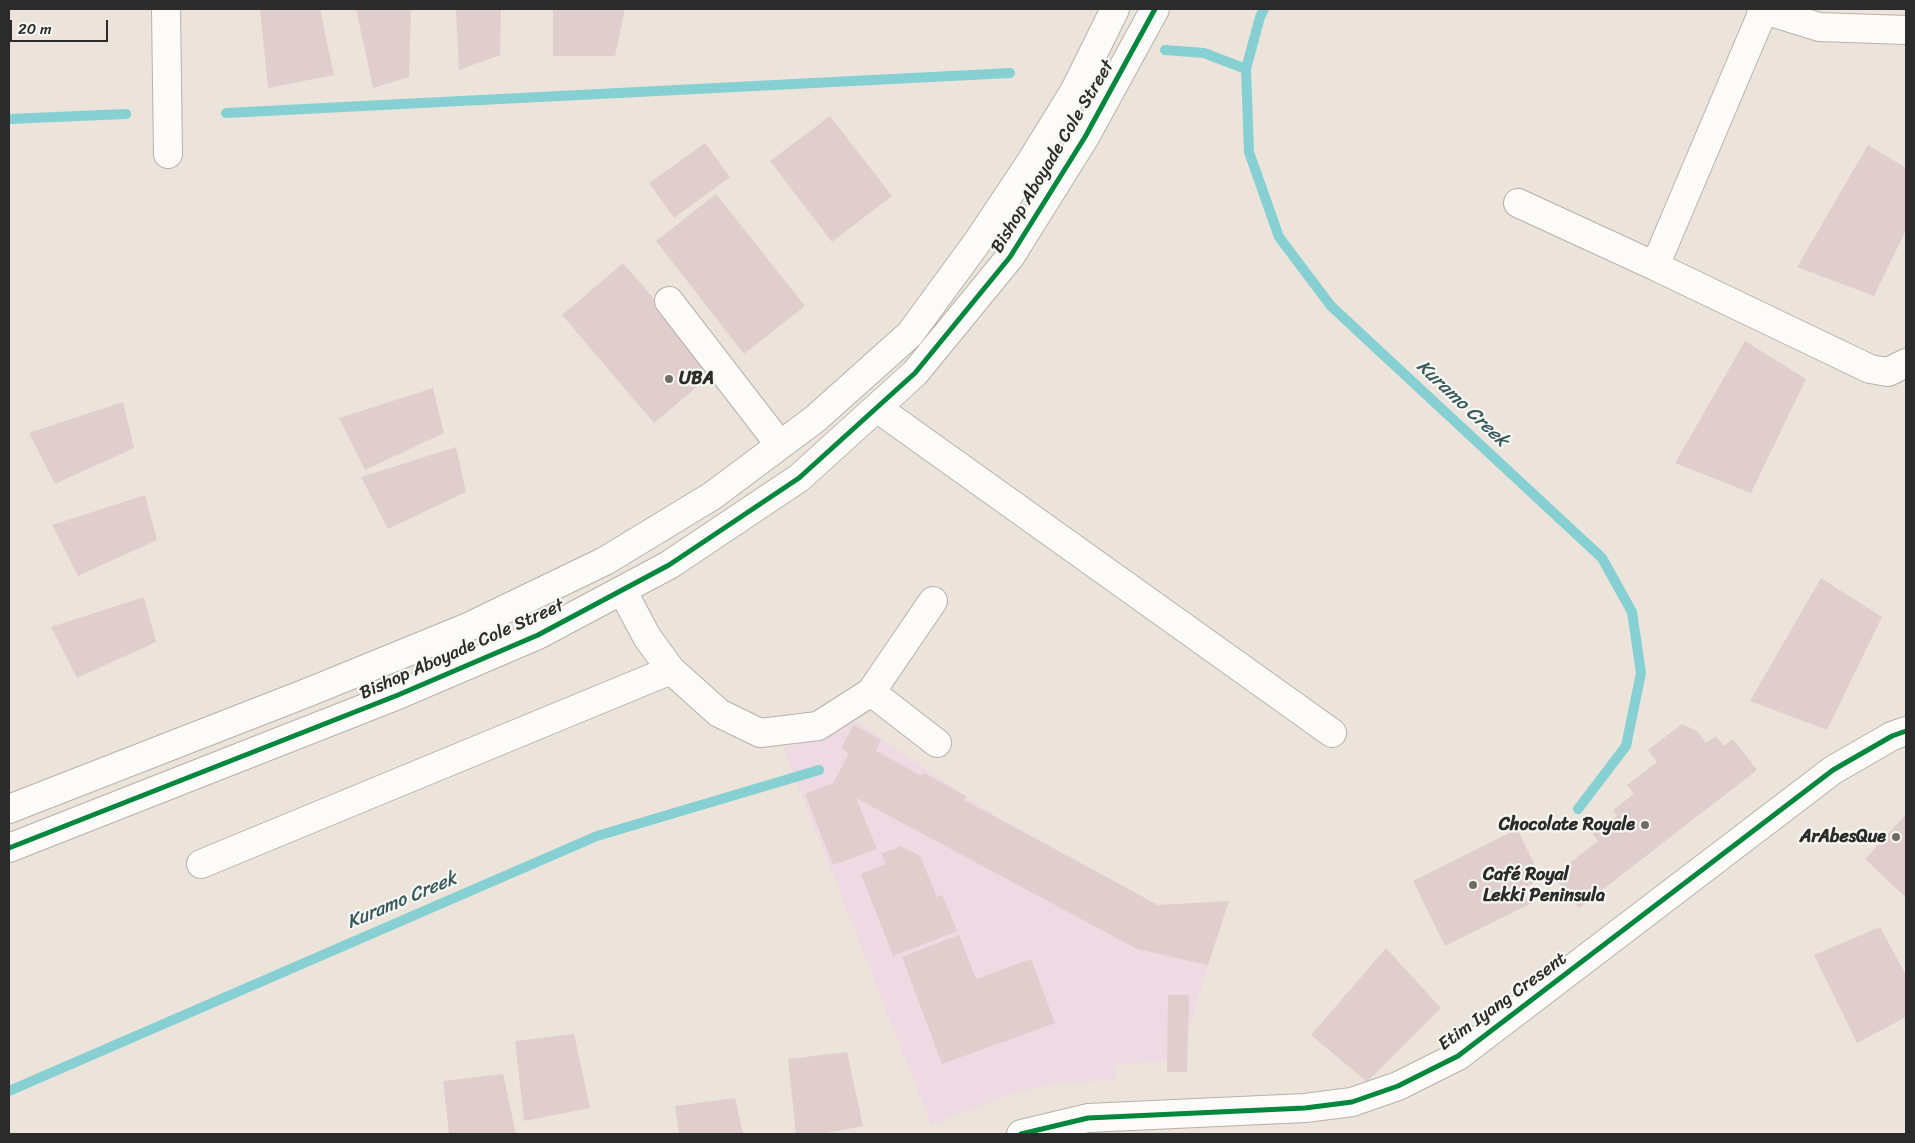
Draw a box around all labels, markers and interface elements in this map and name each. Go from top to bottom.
scale bar [12,10,110,42]
text: 20 m [18,16,52,42]
street label: Bishop Aboyade Cole Street [987,57,1119,257]
water label: Kuramo Creek [1411,356,1513,452]
place label: UBA [679,368,714,390]
marker: UBA [663,373,675,385]
street label: Bishop Aboyade Cole Street [357,595,567,705]
place label: Chocolate Royale [1499,814,1635,836]
marker: Chocolate Royale [1639,819,1651,831]
place label: ArAbesQue [1800,826,1886,848]
marker: ArAbesQue [1890,831,1902,843]
place label: Café Royal Lekki Peninsula [1483,864,1605,906]
water label: Kuramo Creek [344,868,460,934]
marker: Café Royal Lekki Peninsula [1467,879,1479,891]
street label: Etim Iyang Cresent [1435,948,1571,1056]

